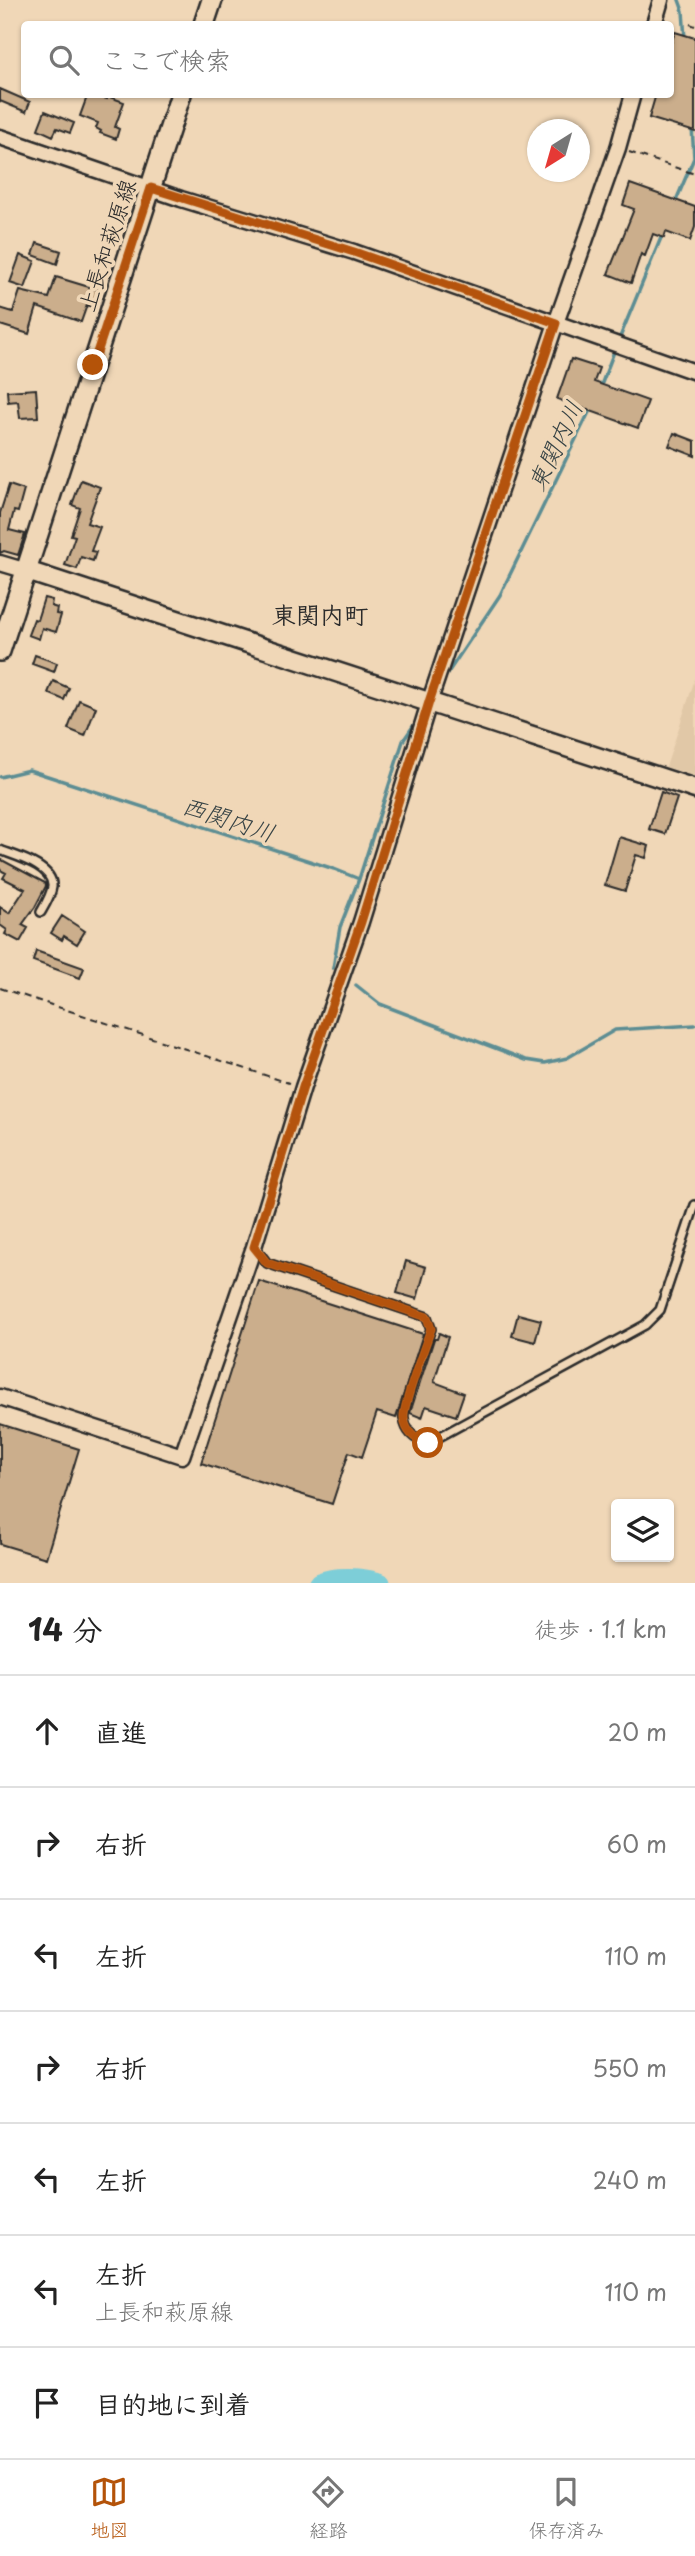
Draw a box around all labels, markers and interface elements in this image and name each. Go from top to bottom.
search box [21,21,674,98]
text: ここで検索 [101,40,231,79]
icon: search [45,41,83,79]
north arrow [527,119,590,182]
street label: 上長和萩原線 [68,174,144,316]
route end [77,349,108,380]
water label: 東関内川 [517,394,591,496]
district label: 東関内町 [272,596,368,632]
water label: 西関内川 [178,786,280,850]
route start [412,1427,443,1458]
map controls [611,1499,674,1562]
button: layers [611,1499,674,1562]
text: 14 分 [28,1606,103,1651]
text: 徒歩 · 1.1 km [534,1611,667,1646]
icon: ahead [28,1712,66,1750]
text: 直進 [95,1712,147,1751]
text: 20 m [608,1714,667,1749]
icon: right [28,1824,66,1862]
text: 右折 [95,1824,147,1863]
text: 60 m [607,1826,667,1861]
icon: left [28,1936,66,1974]
text: 左折 [95,1936,147,1975]
text: 110 m [605,1938,667,1973]
icon: right [28,2048,66,2086]
text: 右折 [95,2048,147,2087]
text: 550 m [592,2050,667,2085]
icon: left [28,2160,66,2198]
text: 左折 [95,2160,147,2199]
text: 240 m [593,2162,667,2197]
text: 左折 [95,2254,147,2293]
icon: left [28,2272,66,2310]
text: 110 m [605,2274,667,2309]
text: 上長和萩原線 [95,2293,233,2328]
icon: arrive [28,2384,66,2422]
text: 目的地に到着 [95,2384,251,2423]
tab: 地図 [90,2473,129,2543]
tab: 経路 [309,2473,348,2543]
tab: 保存済み [528,2473,605,2543]

